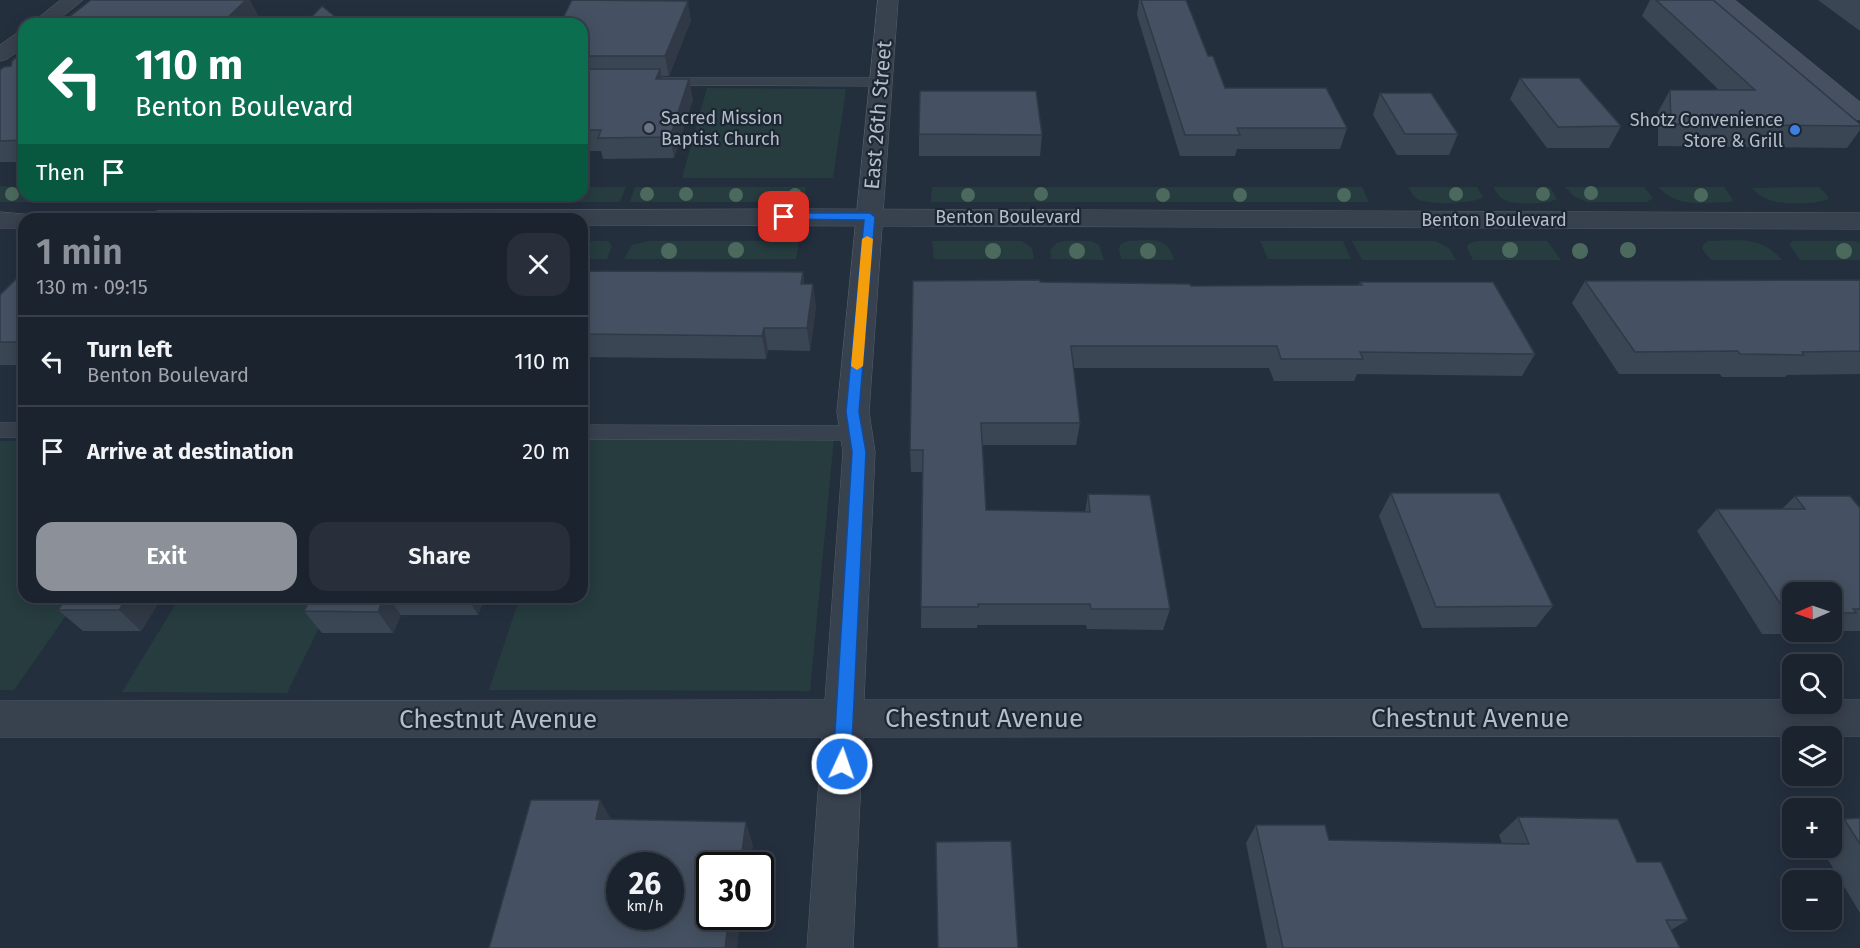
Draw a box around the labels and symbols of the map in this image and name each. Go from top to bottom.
street label: East 26th Street [859,39,897,190]
place label: Sacred Mission Baptist Church [661,107,783,150]
place label: Shotz Convenience Store & Grill [1630,109,1783,152]
marker: Sacred Mission Baptist Church [642,121,656,135]
marker: Shotz Convenience Store & Grill [1788,123,1802,137]
pin [758,191,809,242]
street label: Benton Boulevard [935,206,1081,228]
street label: Benton Boulevard [1421,209,1567,231]
north arrow [1782,582,1842,642]
street label: Chestnut Avenue [885,703,1083,734]
street label: Chestnut Avenue [1371,703,1569,734]
street label: Chestnut Avenue [399,704,597,735]
position arrow [810,732,874,796]
speed limit sign: 30 [696,852,774,930]

